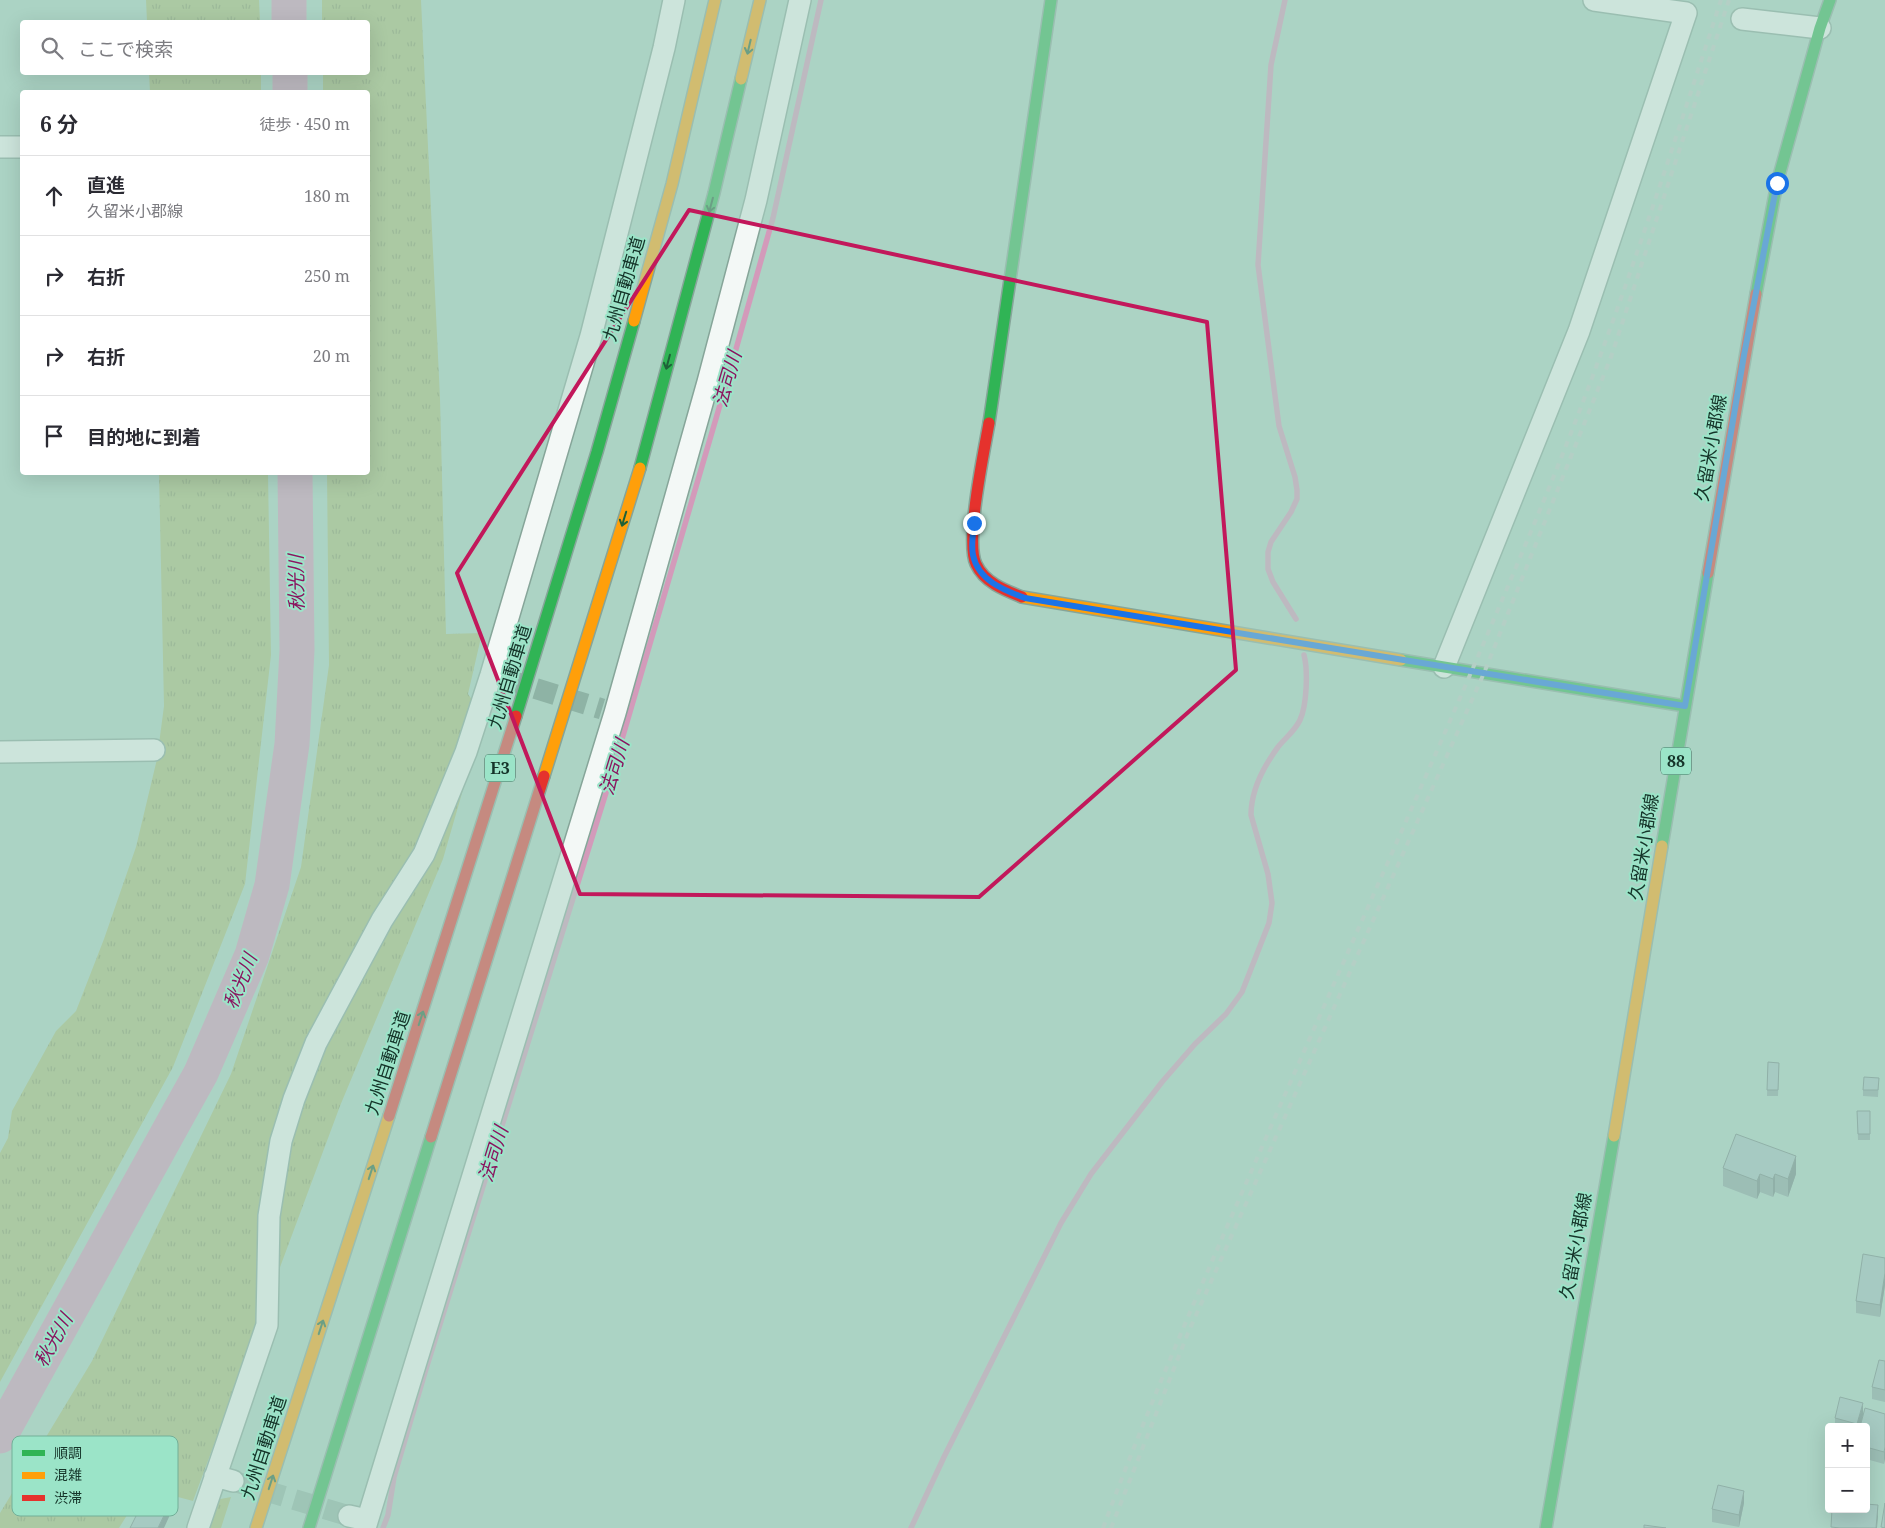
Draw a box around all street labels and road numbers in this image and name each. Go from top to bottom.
street label: 九州自動車道 [597,234,649,344]
street label: 久留米小郡線 [1689,393,1731,503]
street label: 九州自動車道 [482,622,536,732]
road number: 88 [1661,748,1691,774]
road number: E3 [485,754,515,781]
street label: 久留米小郡線 [1623,792,1663,902]
street label: 九州自動車道 [359,1008,415,1118]
street label: 久留米小郡線 [1554,1191,1596,1301]
street label: 九州自動車道 [235,1393,291,1503]

